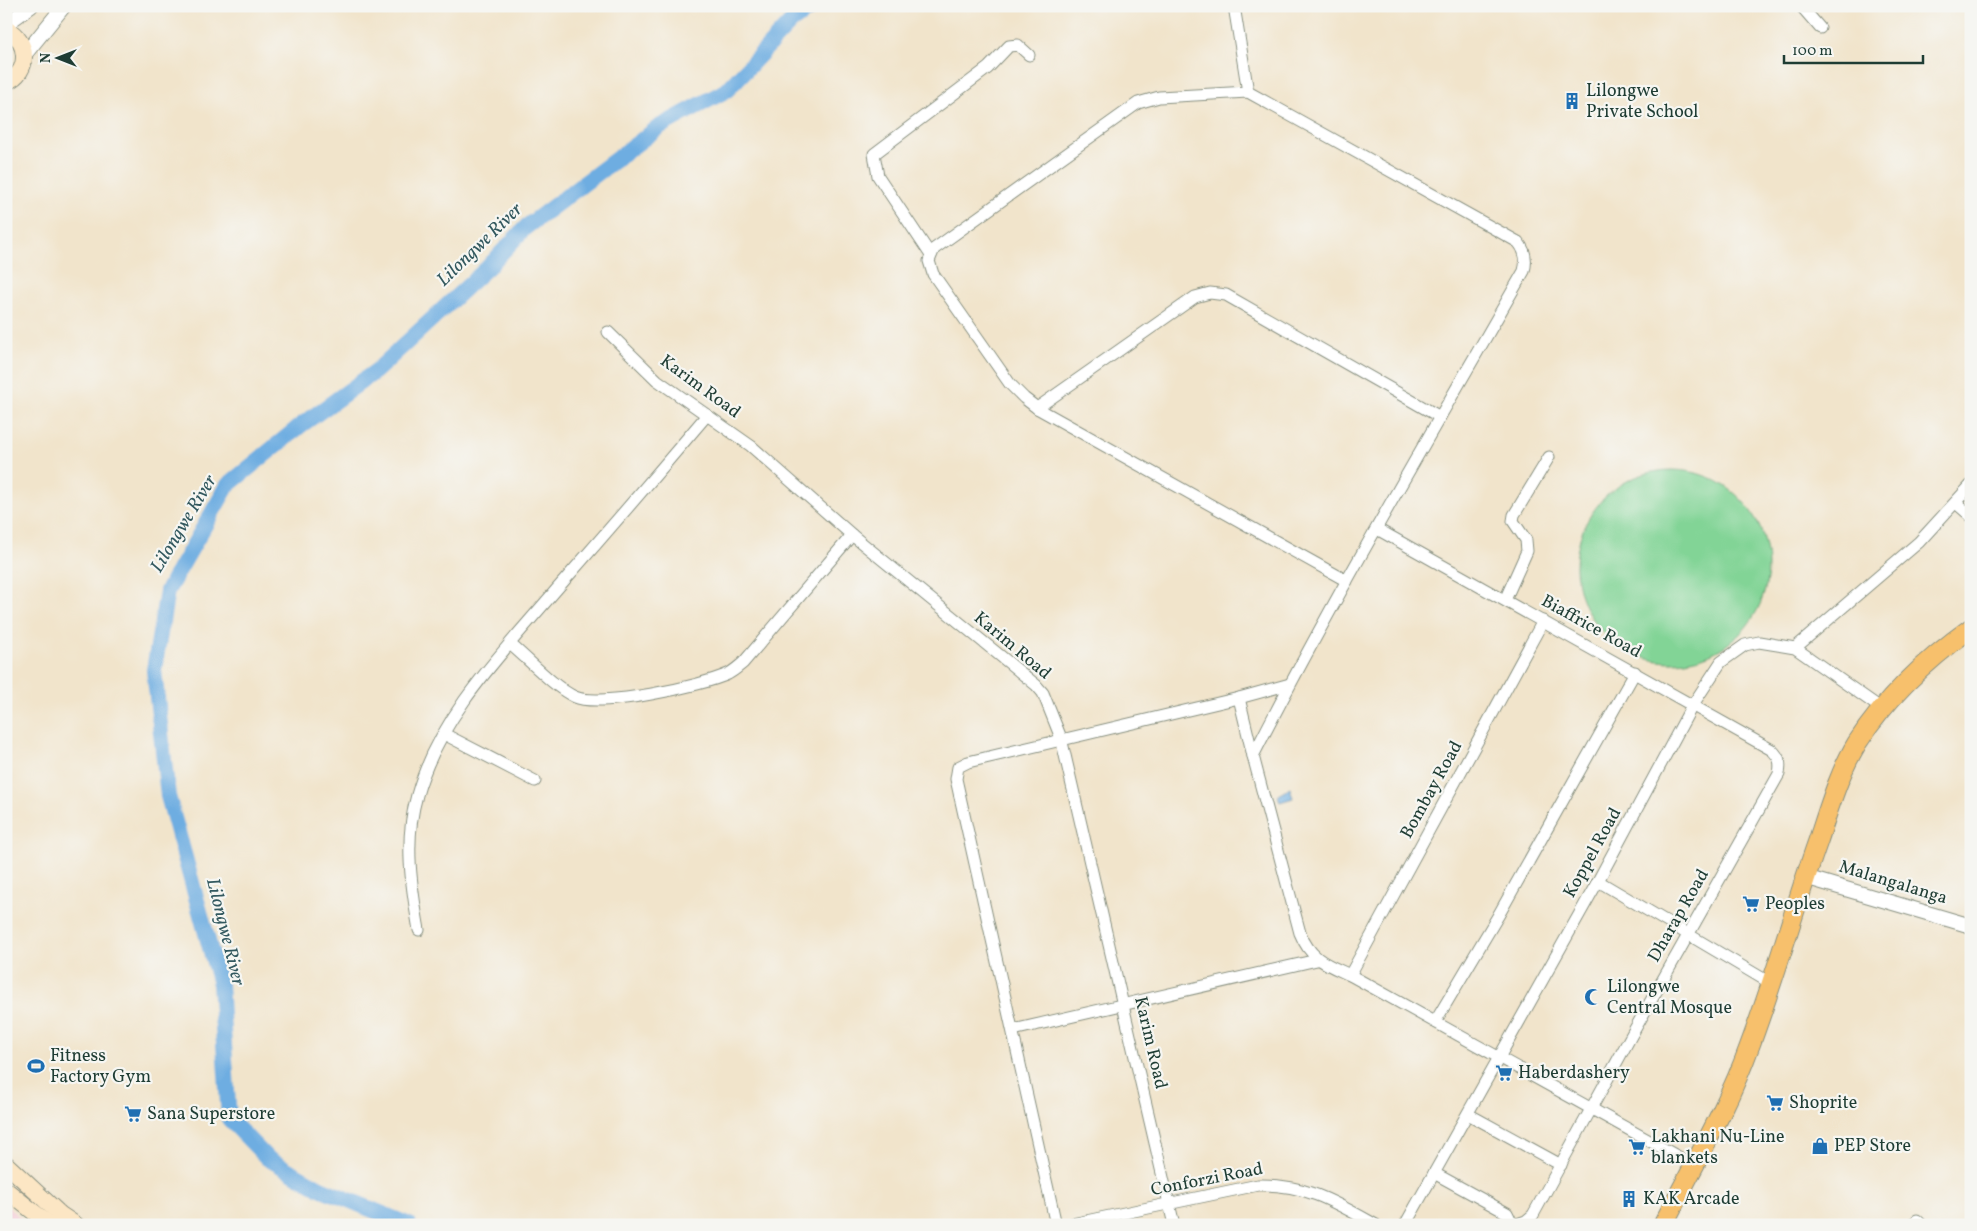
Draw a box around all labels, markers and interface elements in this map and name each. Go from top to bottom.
north arrow [32,32,82,82]
scale bar [1784,32,1923,64]
text: 100 m [1792,41,1832,62]
text: N [37,53,56,63]
place label: Lilongwe Private School [1586,79,1699,125]
building icon: Lilongwe Private School [1562,91,1582,111]
water label: Lilongwe River [431,197,529,293]
street label: Karim Road [655,349,745,425]
water label: Lilongwe River [144,469,224,578]
street label: Biaffrice Road [1536,589,1646,665]
street label: Karim Road [968,606,1056,686]
street label: Bombay Road [1395,737,1469,843]
street label: Koppel Road [1558,803,1628,903]
street label: Malangalanga [1836,855,1950,911]
street label: Dharap Road [1642,865,1716,967]
water label: Lilongwe River [199,875,251,989]
place label: Peoples [1765,892,1825,917]
supermarket icon: Peoples [1741,894,1761,914]
place label: Lilongwe Central Mosque [1607,975,1732,1021]
mosque icon: Lilongwe Central Mosque [1583,987,1603,1007]
street label: Karim Road [1127,994,1173,1092]
place label: Fitness Factory Gym [50,1044,151,1090]
sports icon: Fitness Factory Gym [26,1056,46,1076]
place label: Haberdashery [1518,1061,1630,1086]
supermarket icon: Haberdashery [1494,1063,1514,1083]
place label: Shoprite [1789,1091,1857,1116]
supermarket icon: Shoprite [1765,1093,1785,1113]
place label: Sana Superstore [147,1102,275,1127]
supermarket icon: Sana Superstore [123,1104,143,1124]
place label: Lakhani Nu-Line blankets [1651,1125,1785,1171]
place label: PEP Store [1834,1134,1911,1159]
shop icon: PEP Store [1810,1136,1830,1156]
supermarket icon: Lakhani Nu-Line blankets [1627,1137,1647,1157]
street label: Conforzi Road [1149,1157,1265,1203]
place label: KAK Arcade [1643,1187,1740,1212]
building icon: KAK Arcade [1619,1189,1639,1209]

